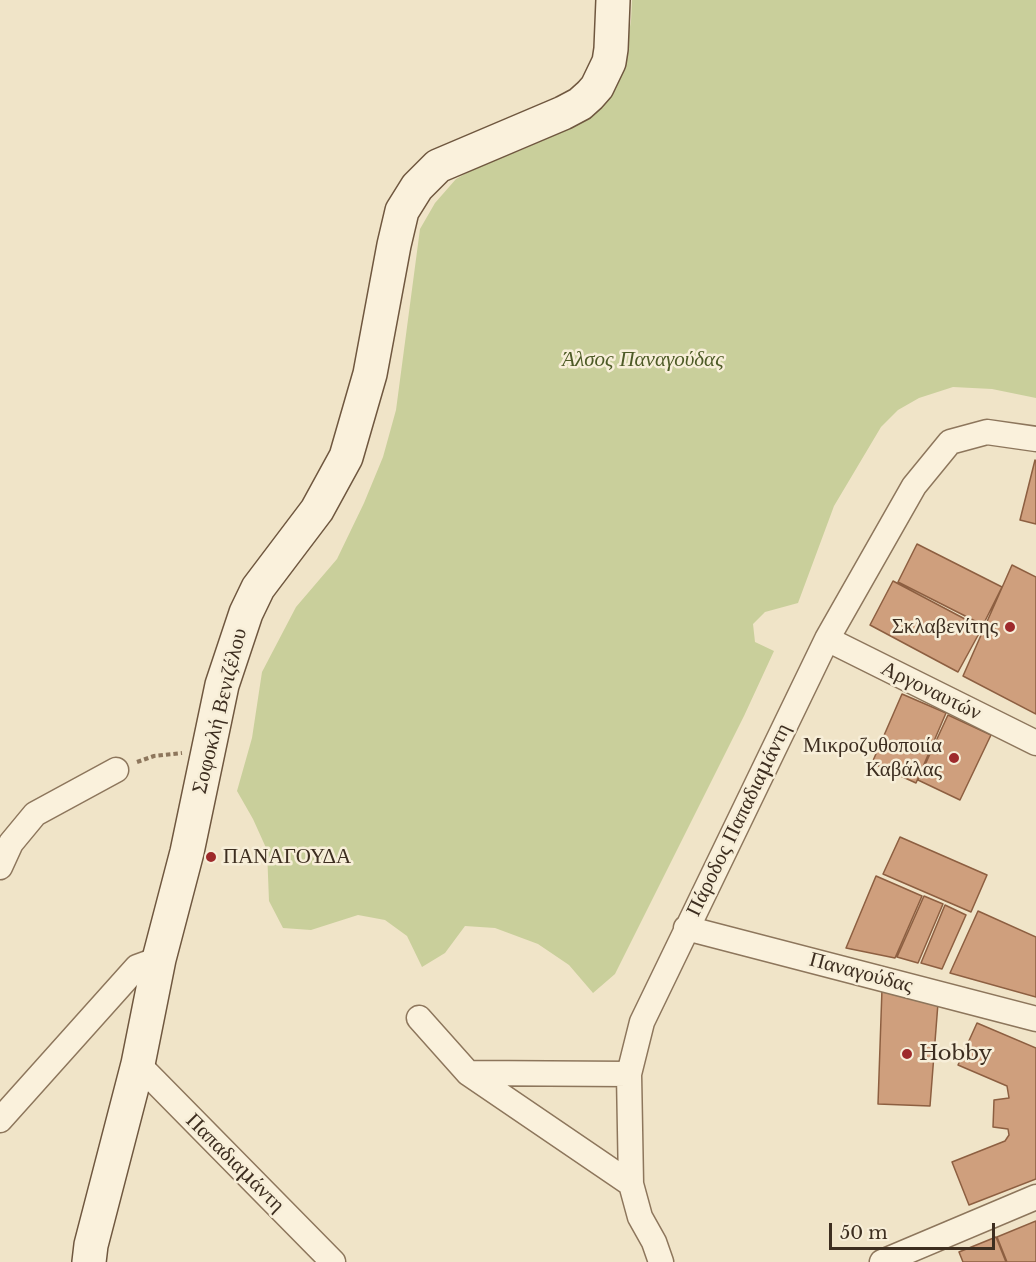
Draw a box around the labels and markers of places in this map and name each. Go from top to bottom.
place label: Σκλαβενίτης [892,614,998,640]
marker: Σκλαβενίτης [1003,620,1017,634]
place label: Μικροζυθοποιία Καβάλας [803,733,942,783]
marker: Μικροζυθοποιία Καβάλας [947,751,961,765]
place label: ΠΑΝΑΓΟΥΔΑ [223,844,351,870]
marker: ΠΑΝΑΓΟΥΔΑ [204,850,218,864]
place label: Hobby [919,1041,992,1067]
marker: Hobby [900,1047,914,1061]

